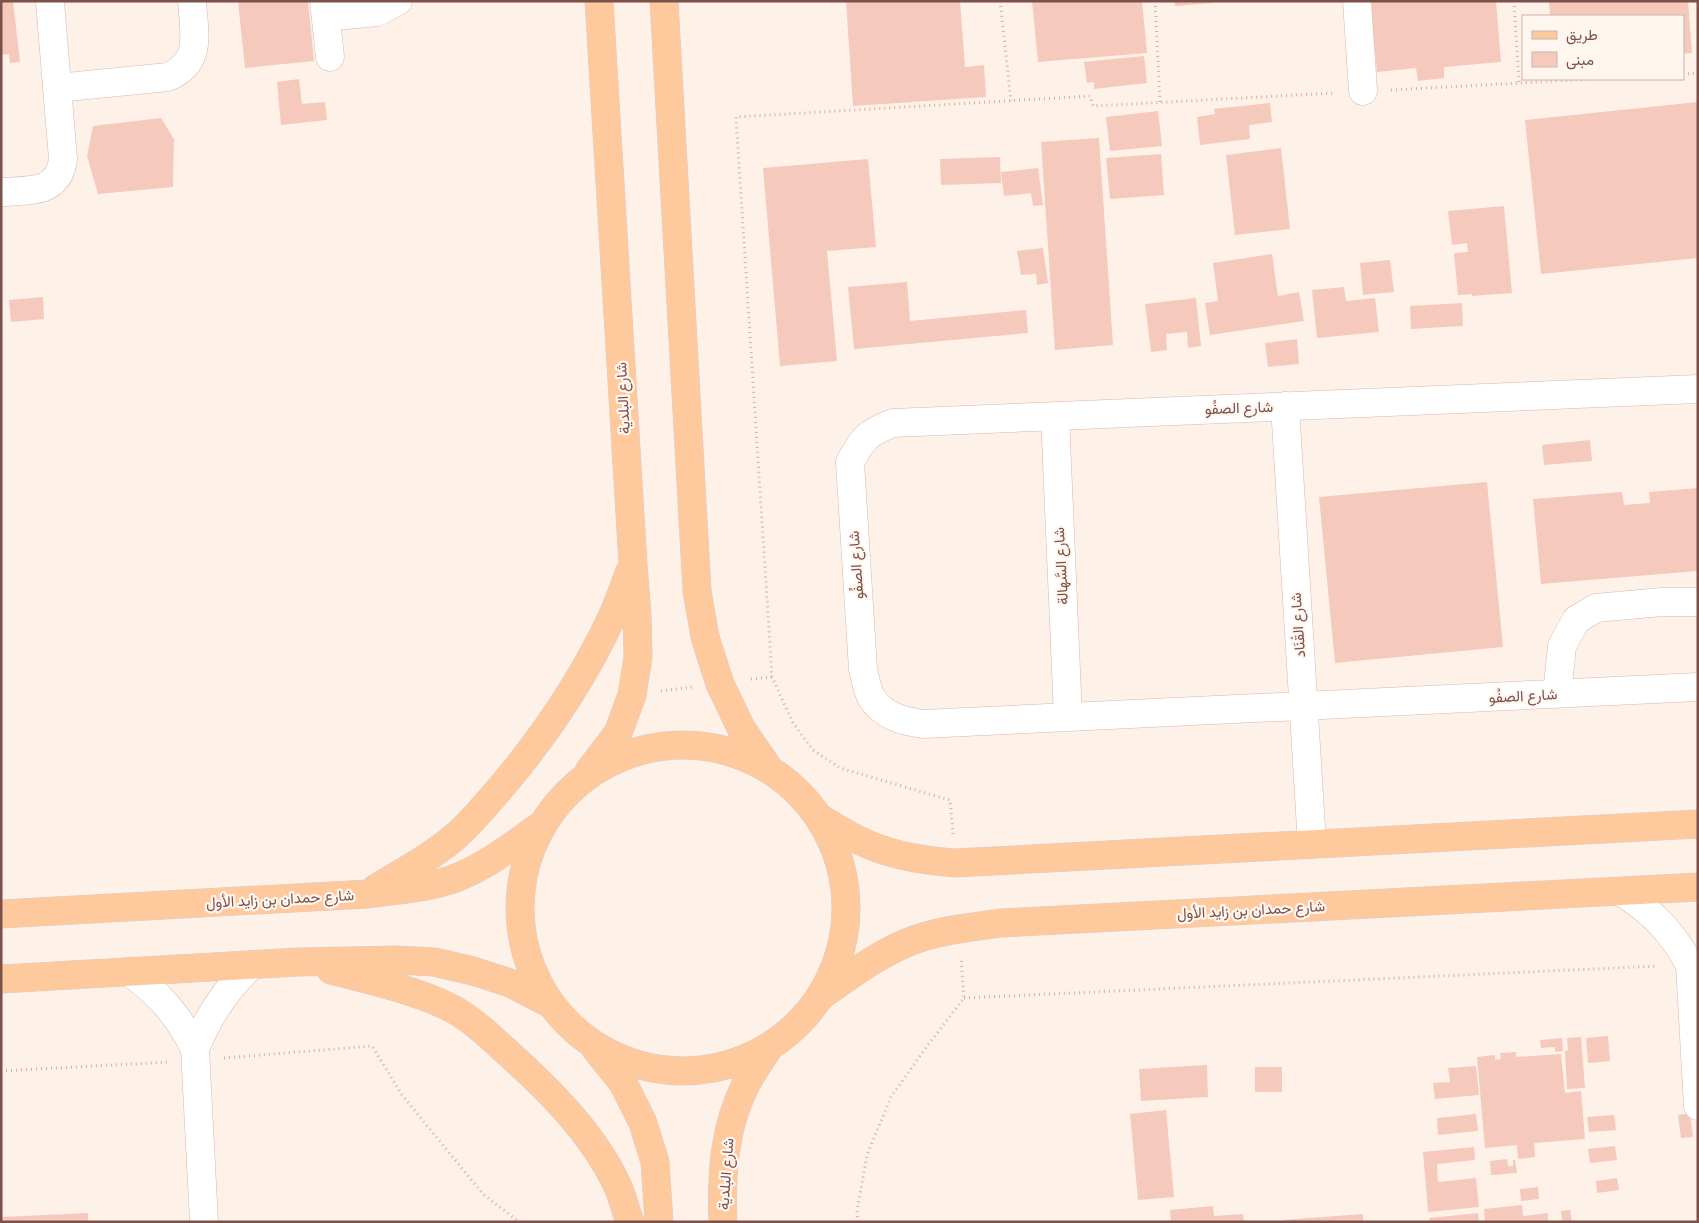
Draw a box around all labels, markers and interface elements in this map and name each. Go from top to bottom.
legend [1522,15,1684,80]
text: طريق [1566,26,1598,45]
text: مبنى [1566,51,1594,70]
street label: شارع البلدية [612,361,636,434]
street label: شارع الصفُو [1204,397,1274,420]
street label: شارع السَّهالة [1050,526,1074,605]
street label: شارع الصفُو [844,530,869,600]
street label: شارع القْنَاد [1287,592,1311,658]
street label: شارع الصفُو [1488,685,1558,709]
street label: شارع حمدان بن زايد الأول [205,886,355,914]
street label: شارع حمدان بن زايد الأول [1176,897,1326,925]
street label: شارع البلدية [715,1137,739,1211]

